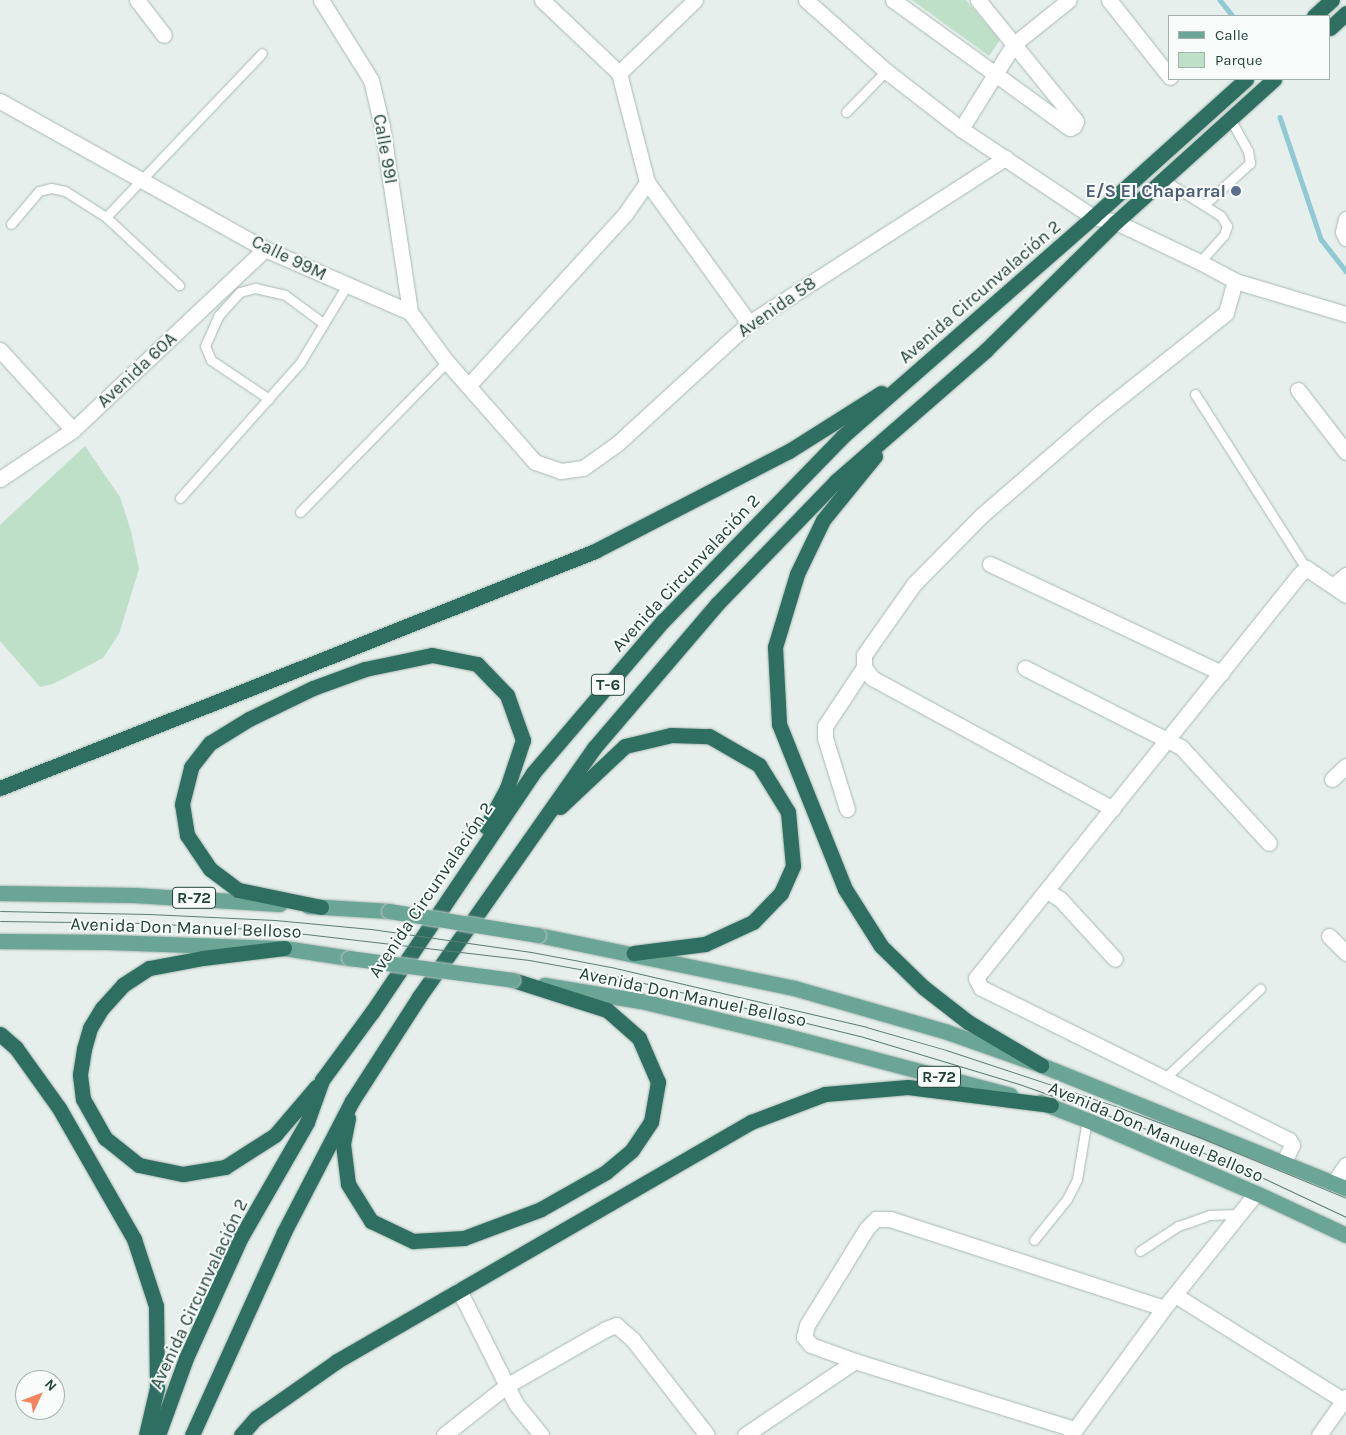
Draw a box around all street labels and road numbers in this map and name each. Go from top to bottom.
street label: Calle 99I [368,112,402,186]
street label: Avenida Circunvalación 2 [895,216,1065,368]
street label: Calle 99M [248,231,330,285]
street label: Avenida 58 [734,272,820,342]
street label: Avenida 60A [93,328,181,412]
street label: Avenida Circunvalación 2 [607,490,765,656]
road number: T-6 [590,672,626,698]
street label: Avenida Circunvalación 2 [364,798,498,982]
road number: R-72 [172,884,216,911]
street label: Avenida Don Manuel Belloso [70,913,302,943]
street label: Avenida Don Manuel Belloso [578,962,808,1032]
road number: R-72 [916,1064,962,1090]
street label: Avenida Don Manuel Belloso [1045,1077,1267,1187]
street label: Avenida Circunvalación 2 [145,1196,253,1392]

